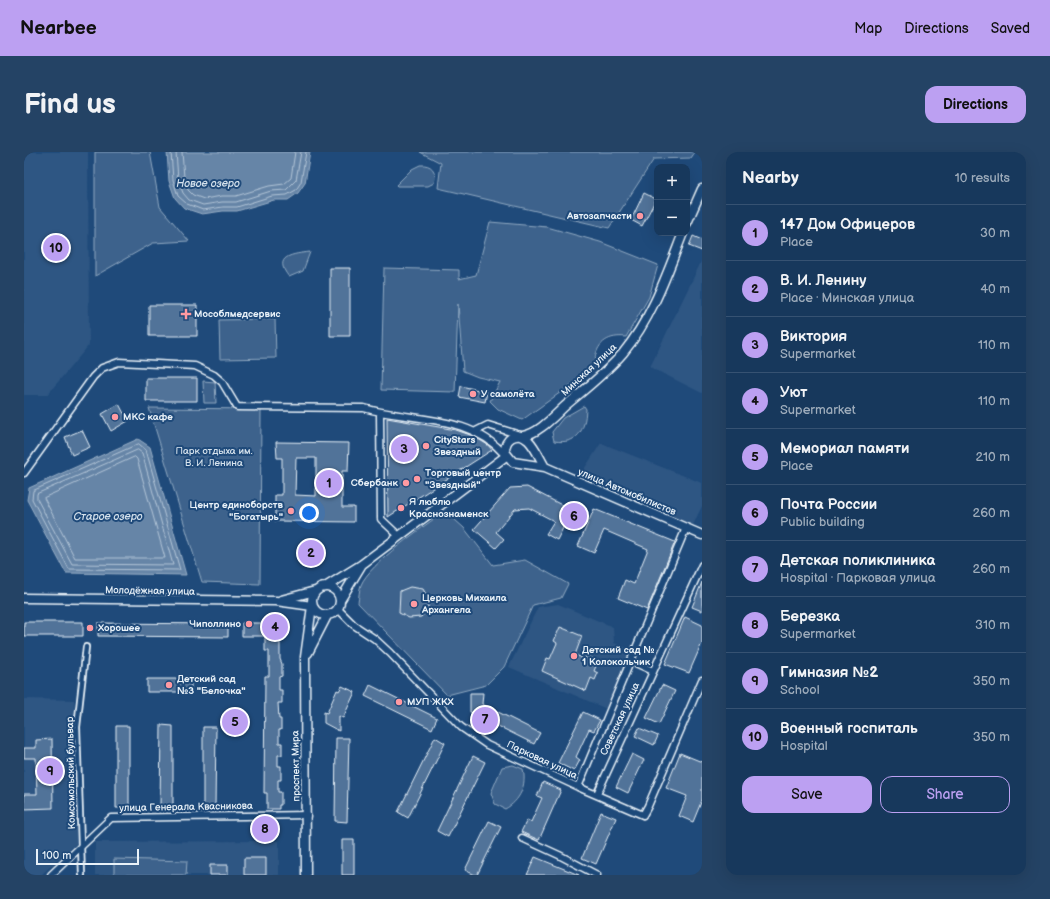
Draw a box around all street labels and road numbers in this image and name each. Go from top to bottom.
street label: Минская улица [559,341,619,399]
street label: улица Автомобилистов [576,466,678,518]
street label: Молодёжная улица [105,584,195,598]
street label: Советская улица [598,681,642,757]
street label: Комсомольский бульвар [64,716,78,829]
street label: проспект Мира [289,730,303,802]
street label: Парковая улица [505,738,579,782]
street label: улица Генерала Квасникова [119,800,253,814]

